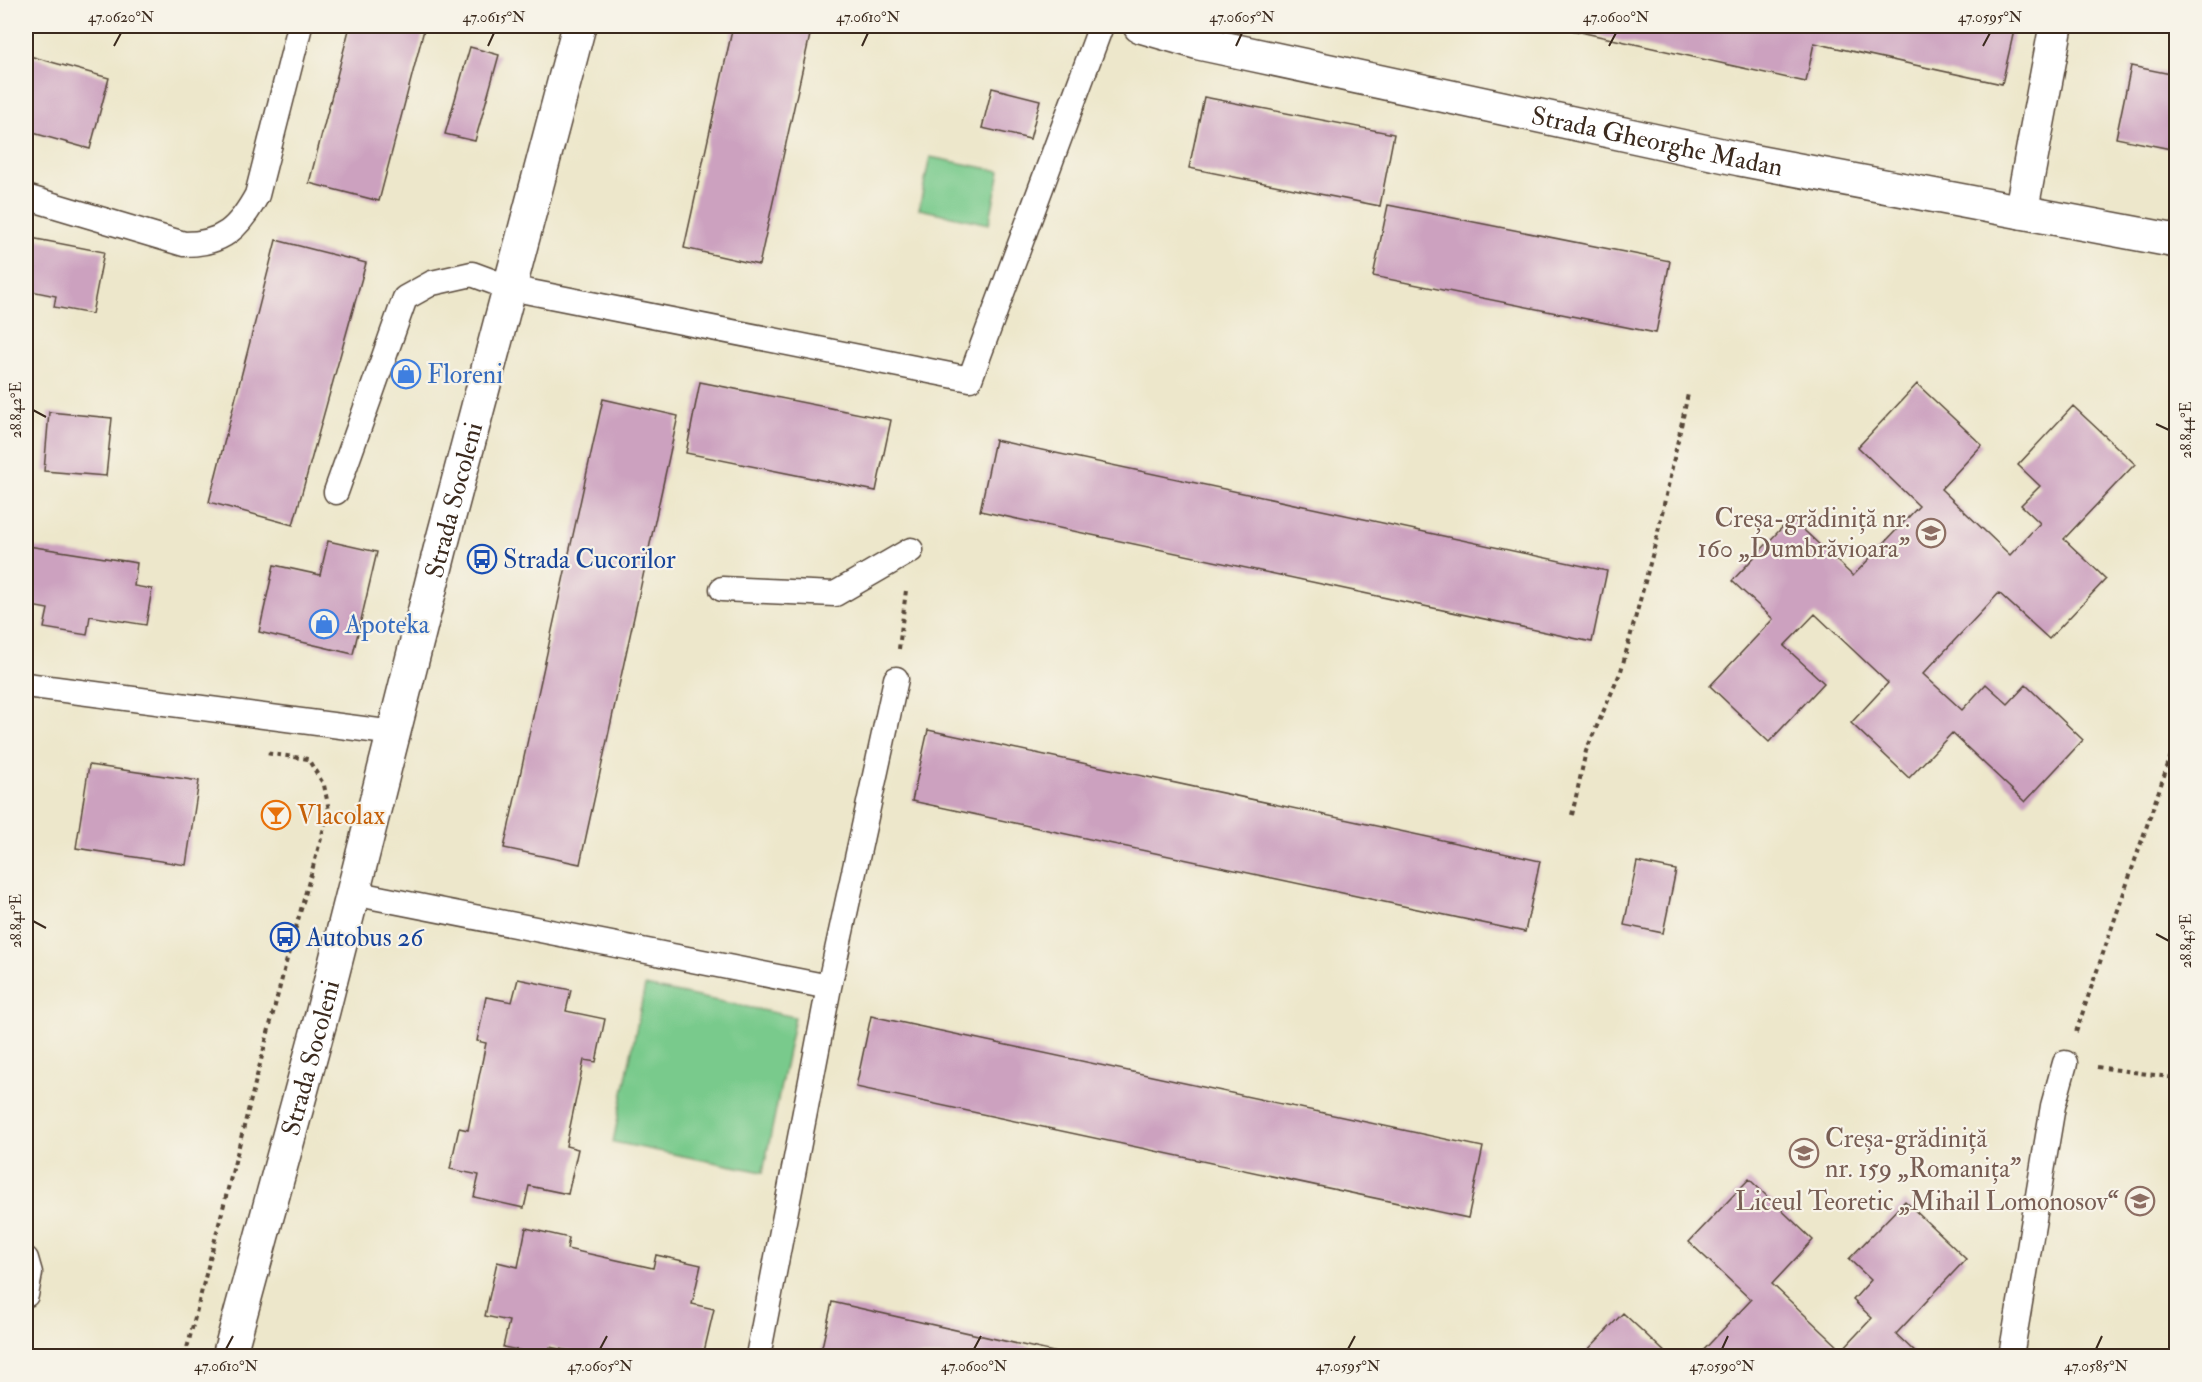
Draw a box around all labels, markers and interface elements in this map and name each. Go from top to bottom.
text: 47.0620°N [88,8,155,27]
text: 47.0615°N [462,8,526,27]
text: 47.0610°N [836,8,901,27]
text: 47.0605°N [1209,8,1275,27]
text: 47.0600°N [1583,8,1650,27]
text: 47.0595°N [1958,8,2023,27]
street label: Strada Gheorghe Madan [1528,100,1785,184]
shop icon: Floreni [390,358,422,390]
place label: Floreni [427,359,503,391]
text: 28.842°E [7,382,26,438]
text: 28.844°E [2177,401,2196,458]
street label: Strada Socoleni [419,419,490,581]
place label: Creșa-grădiniță nr. 160 „Dumbrăvioara” [1698,503,1910,565]
school or university icon: Creșa-grădiniță nr. 160 „Dumbrăvioara” [1915,517,1947,549]
bus stop icon: Strada Cucorilor [466,543,498,575]
place label: Strada Cucorilor [503,544,676,576]
shop icon: Apoteka [308,608,340,640]
place label: Apoteka [344,609,430,642]
bar icon: Vlacolax [260,799,292,831]
place label: Vlacolax [297,800,385,832]
text: 28.841°E [7,894,26,948]
text: 28.843°E [2177,914,2196,968]
bus stop icon: Autobus 26 [269,921,301,953]
place label: Autobus 26 [305,922,425,954]
street label: Strada Socoleni [275,977,347,1139]
place label: Creșa-grădiniță nr. 159 „Romanița” [1825,1123,2021,1185]
school or university icon: Creșa-grădiniță nr. 159 „Romanița” [1788,1137,1820,1169]
school or university icon: Liceul Teoretic „Mihail Lomonosov“ [2124,1185,2156,1217]
place label: Liceul Teoretic „Mihail Lomonosov“ [1735,1186,2119,1218]
text: 47.0610°N [194,1357,259,1376]
text: 47.0605°N [567,1357,633,1376]
text: 47.0600°N [941,1357,1008,1376]
text: 47.0595°N [1316,1357,1381,1376]
text: 47.0590°N [1689,1357,1755,1376]
text: 47.0585°N [2064,1357,2128,1376]

